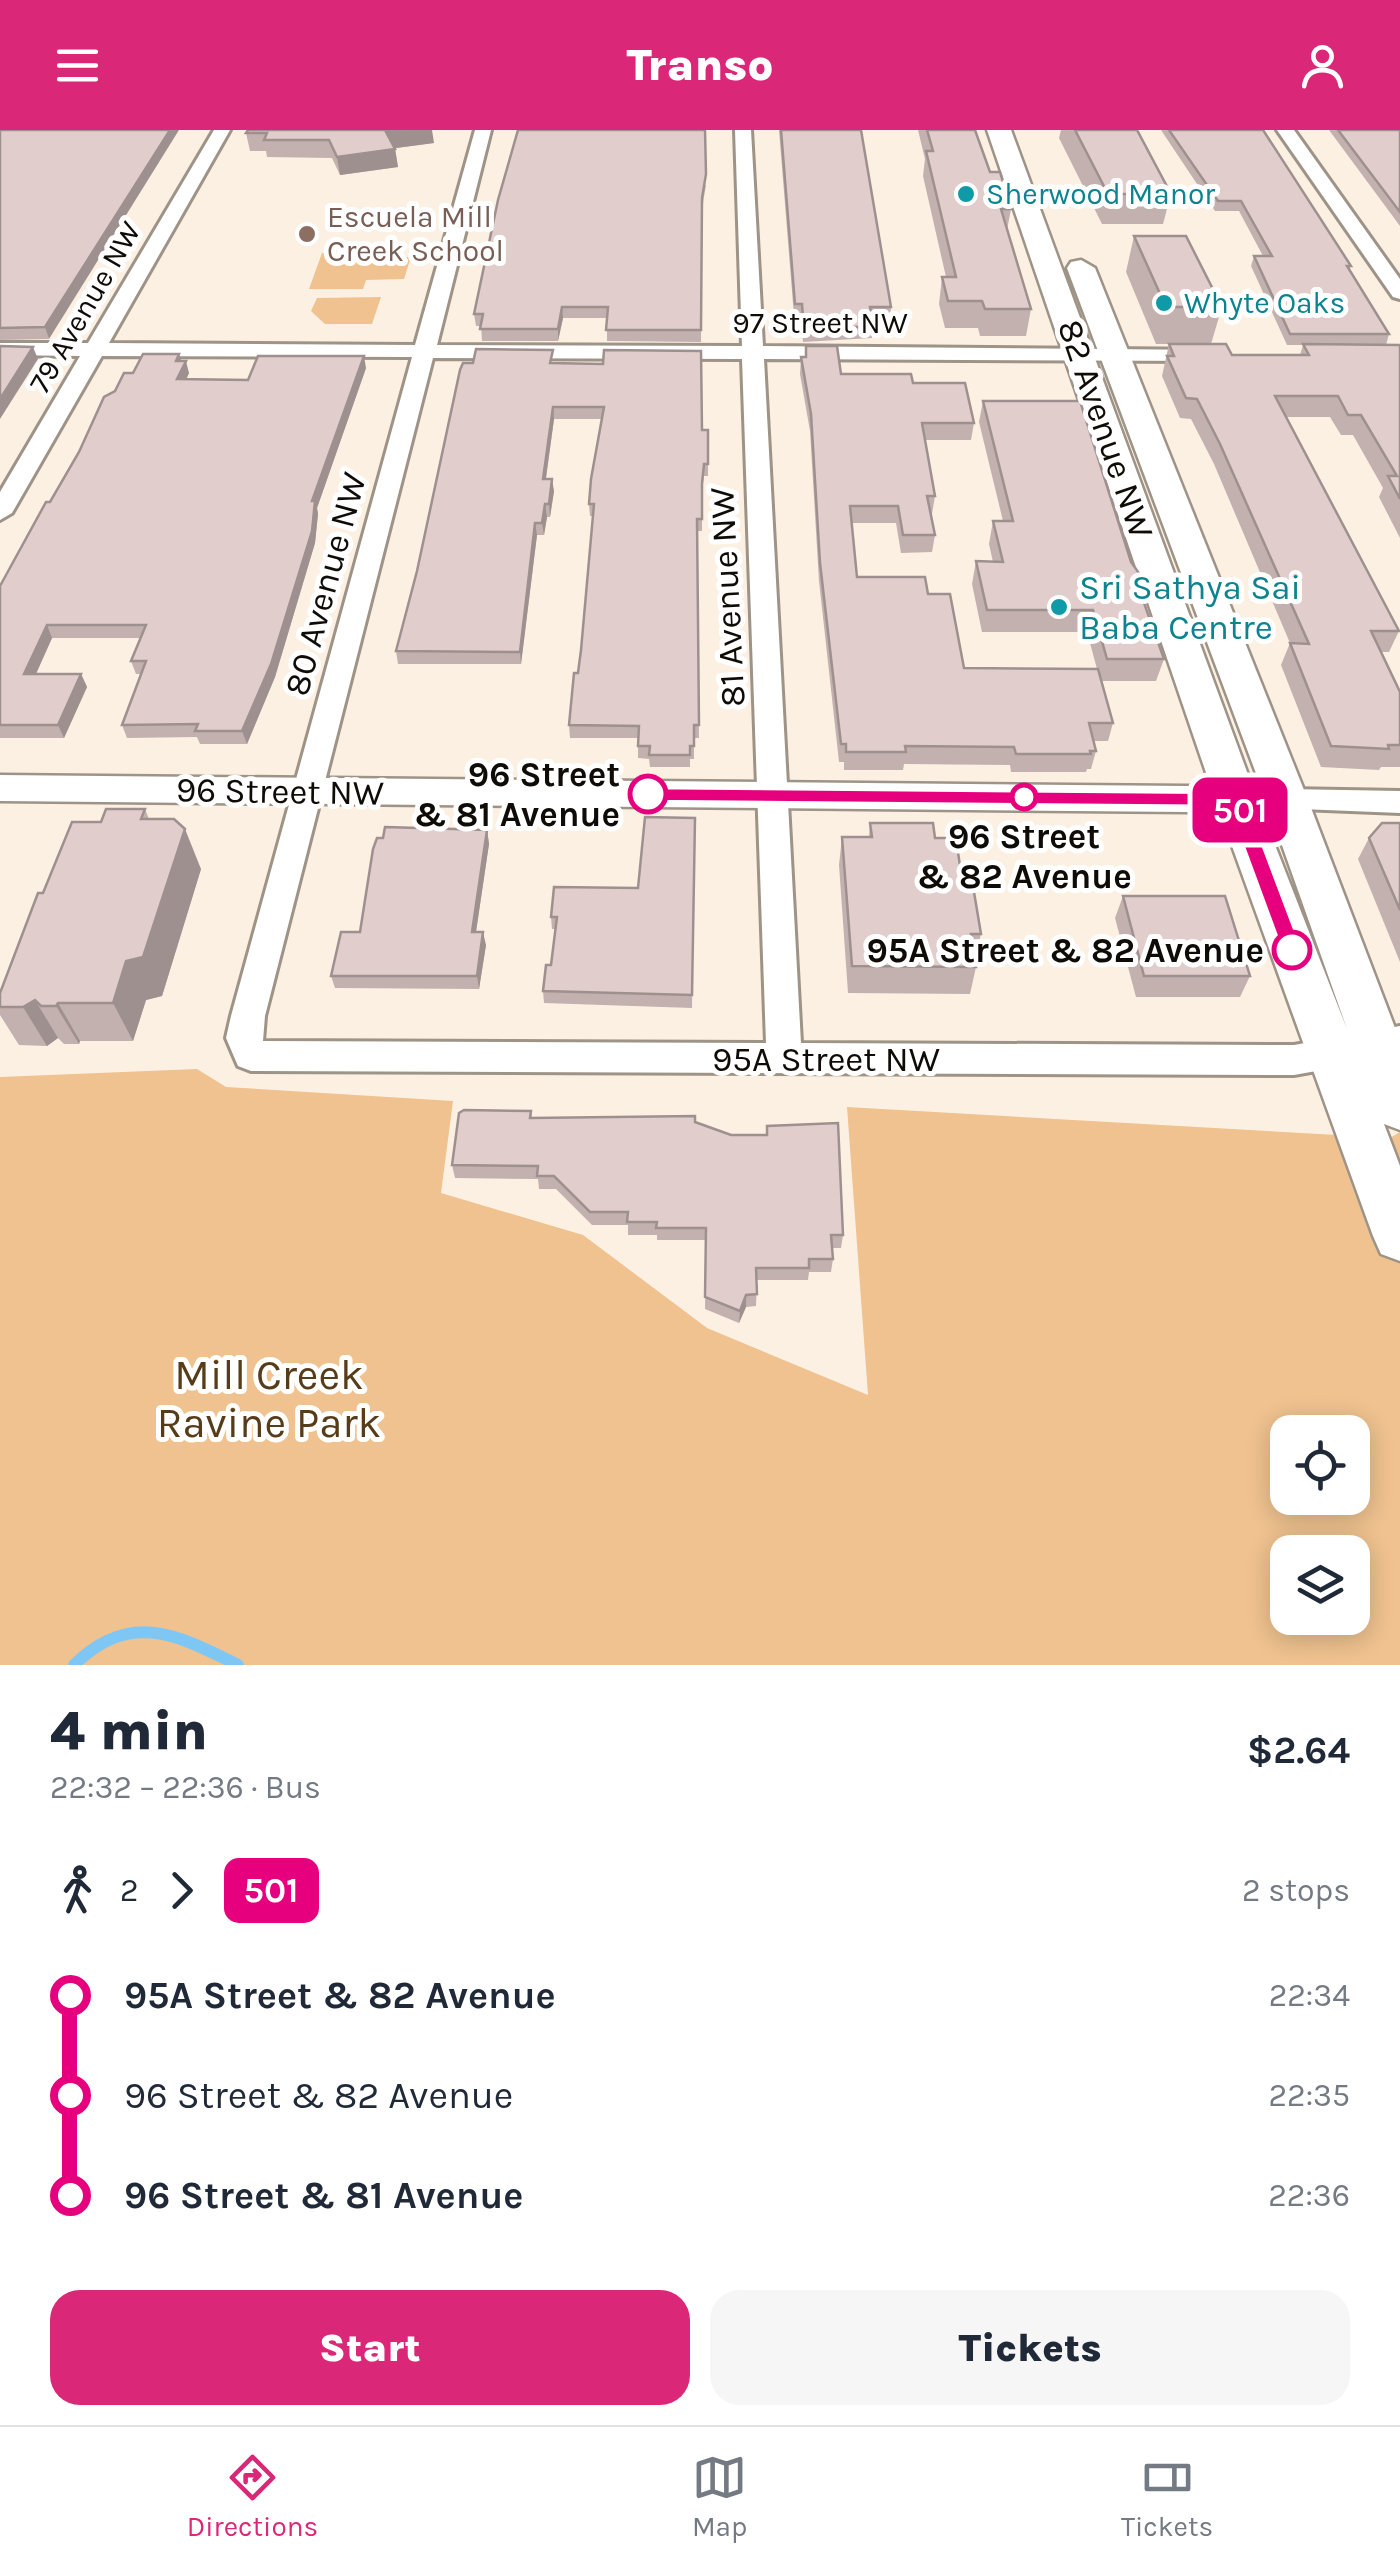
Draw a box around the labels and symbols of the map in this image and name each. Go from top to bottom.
place label: Sherwood Manor [986,176,1215,212]
marker: Sherwood Manor [955,183,977,205]
place label: Escuela Mill Creek School [327,199,504,269]
street label: 79 Avenue NW [21,215,149,399]
marker: Escuela Mill Creek School [296,223,318,245]
place label: Whyte Oaks [1184,285,1345,321]
marker: Whyte Oaks [1153,292,1175,314]
street label: 97 Street NW [732,305,908,341]
street label: 82 Avenue NW [1049,314,1162,544]
street label: 80 Avenue NW [276,468,375,700]
street label: 81 Avenue NW [701,486,754,708]
place label: Sri Sathya Sai Baba Centre [1079,567,1301,648]
marker: Sri Sathya Sai Baba Centre [1048,596,1070,618]
place label: 96 Street & 81 Avenue [413,754,620,835]
street label: 96 Street NW [176,769,384,814]
marker: 96 Street & 81 Avenue [629,775,667,813]
line badge: 501 [1182,778,1298,842]
marker: 96 Street & 82 Avenue [1011,784,1037,810]
place label: 96 Street & 82 Avenue [916,816,1132,897]
place label: 95A Street & 82 Avenue [866,930,1264,971]
marker: 95A Street & 82 Avenue [1273,931,1311,969]
street label: 95A Street NW [712,1039,940,1080]
park label: Mill Creek Ravine Park [157,1350,381,1448]

